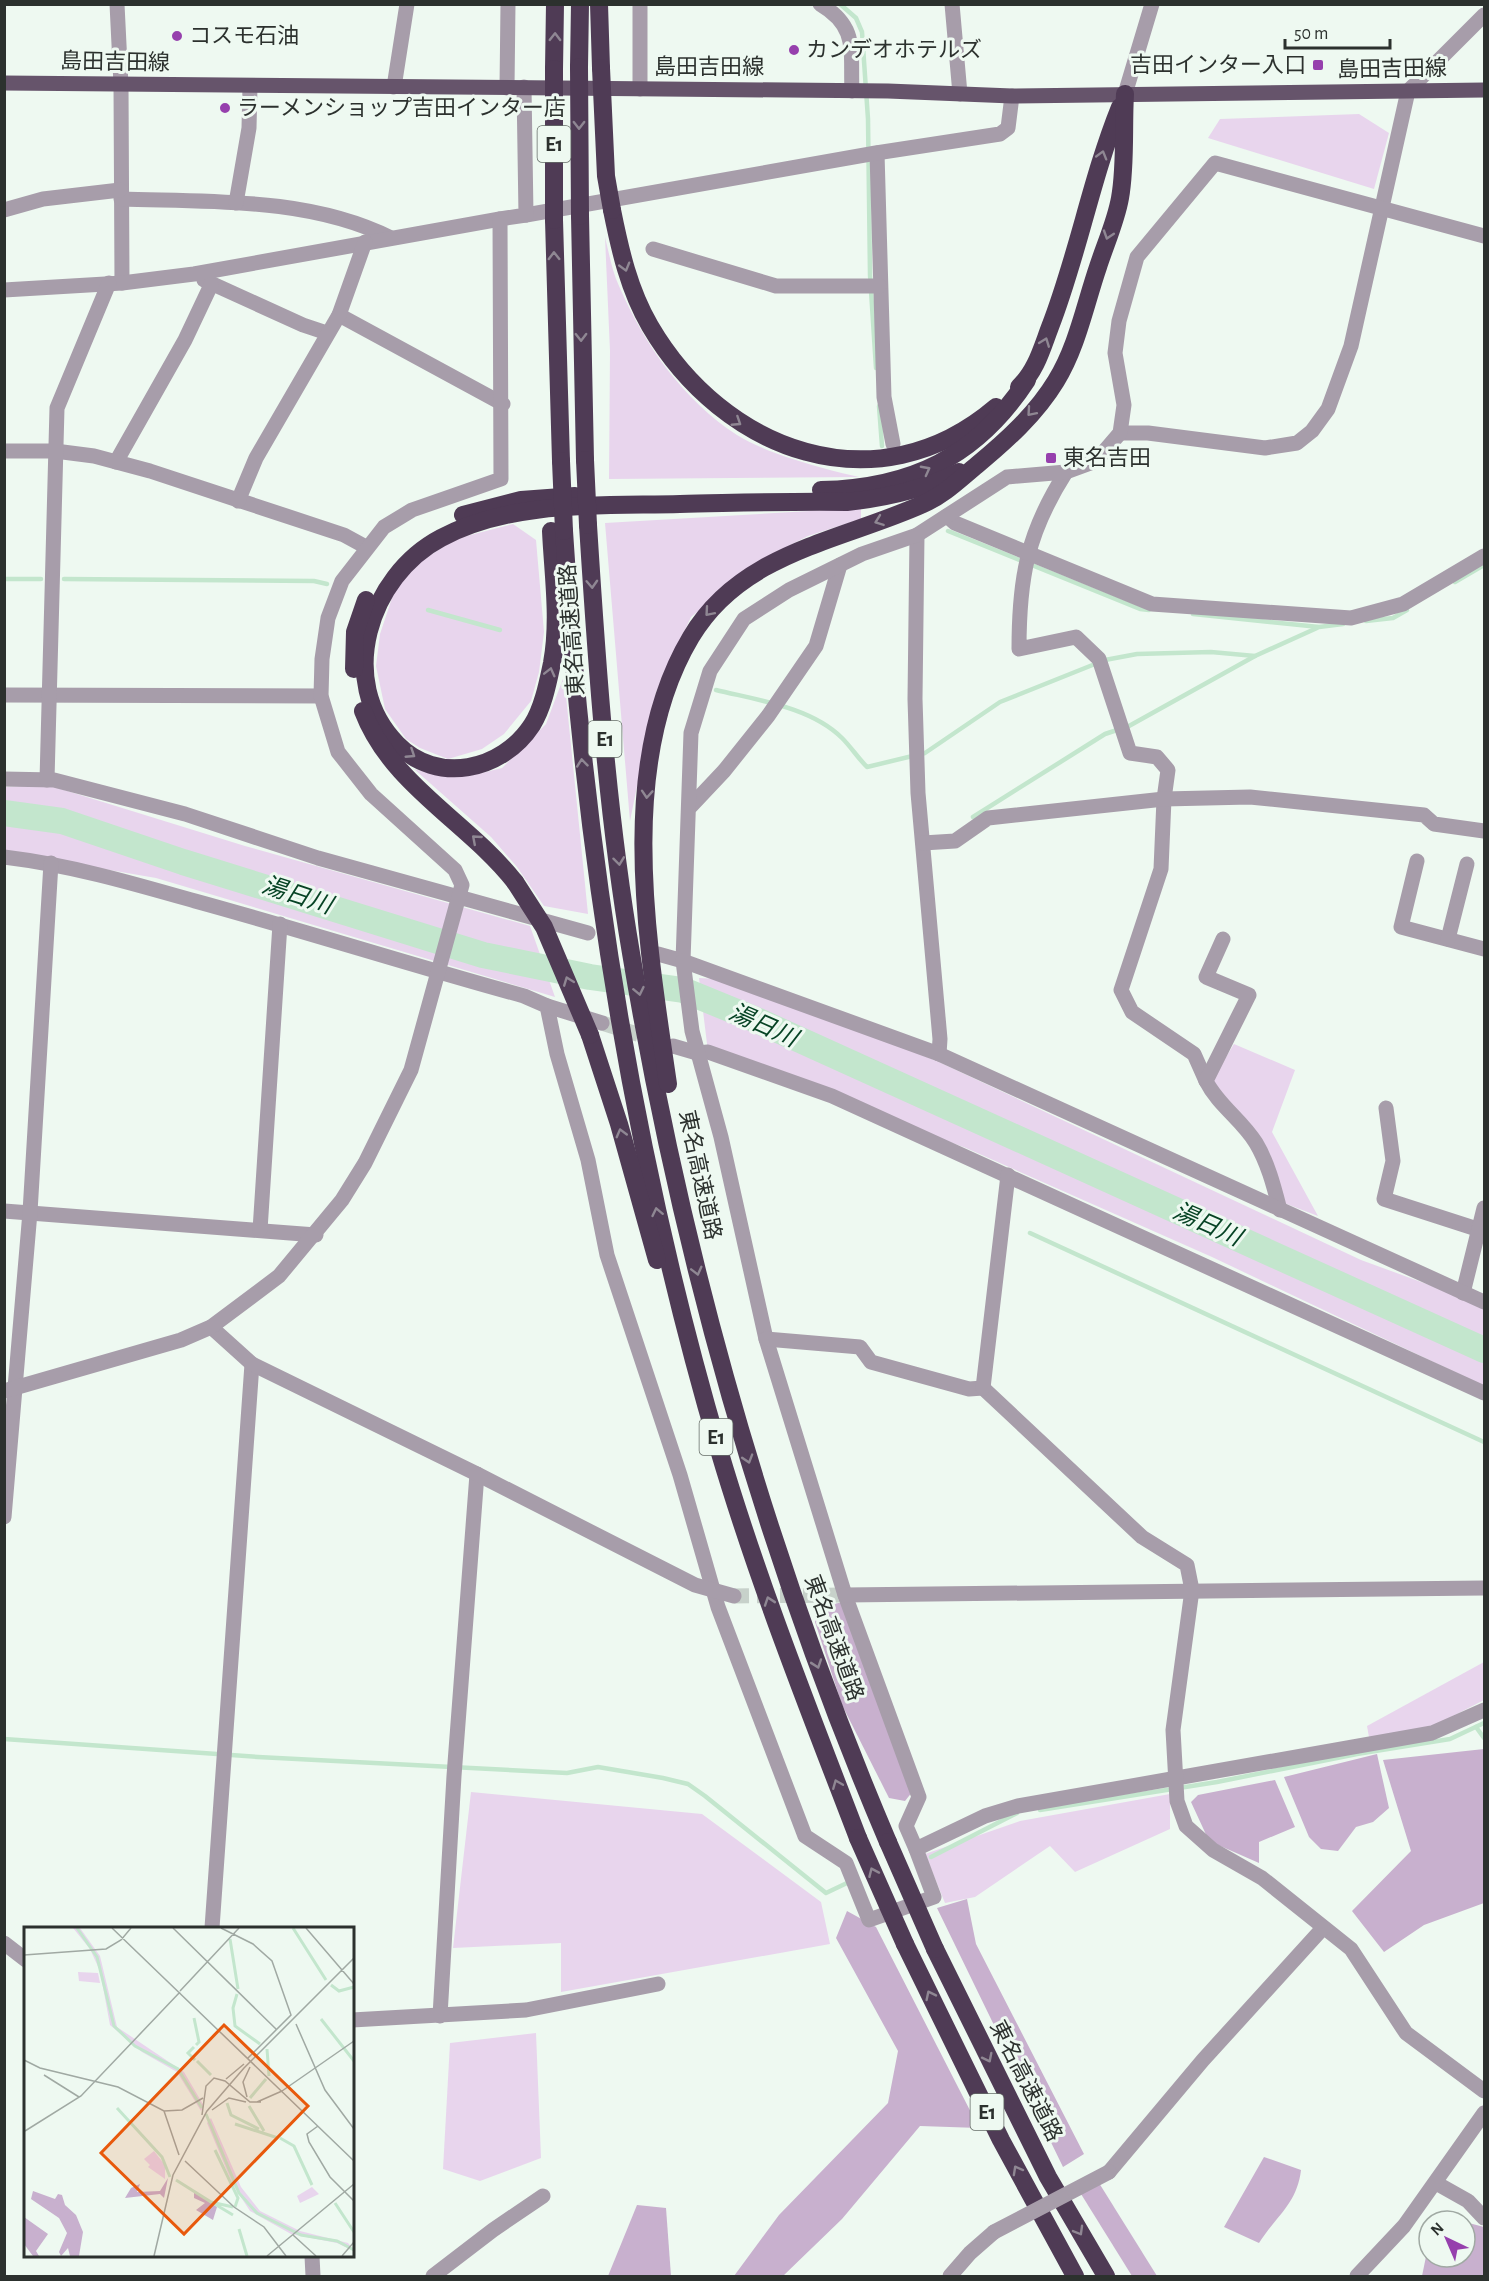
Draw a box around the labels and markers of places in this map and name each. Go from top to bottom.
place label: コスモ石油 [189,24,299,47]
marker: コスモ石油 [170,29,184,43]
place label: カンデオホテルズ [806,38,982,61]
marker: カンデオホテルズ [787,43,801,57]
place label: 吉田インター入口 [1130,53,1306,76]
marker: 吉田インター入口 [1311,58,1325,72]
place label: ラーメンショップ吉田インター店 [237,96,566,119]
marker: ラーメンショップ吉田インター店 [218,101,232,115]
place label: 東名吉田 [1063,446,1151,469]
marker: 東名吉田 [1044,451,1058,465]

